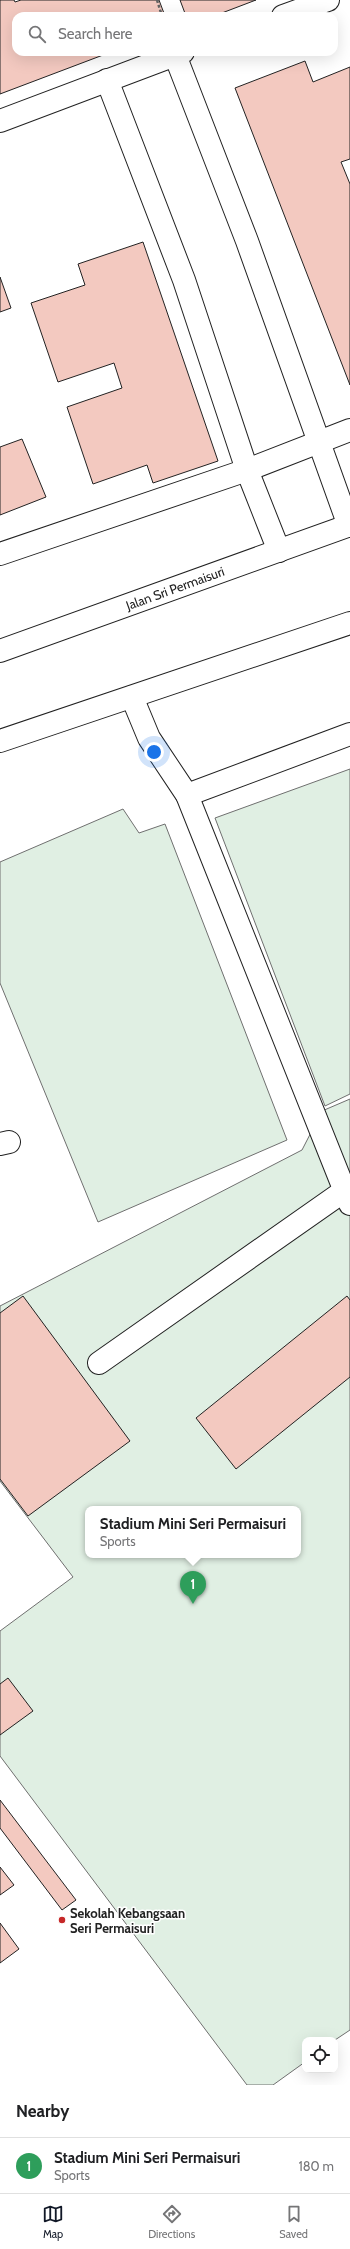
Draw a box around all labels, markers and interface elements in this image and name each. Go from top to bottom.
search box [12,12,338,56]
icon: search [26,23,48,45]
text: Search here [58,25,133,43]
street label: Jalan Sri Permaisuri [123,563,226,614]
your location [144,742,164,762]
popup [85,1506,301,1558]
text: Stadium Mini Seri Permaisuri [100,1515,286,1533]
text: Sports [100,1533,136,1549]
pin: 1 [180,1571,206,1604]
place label: Sekolah Kebangsaan Seri Permaisuri [70,1905,185,1936]
marker: Sekolah Kebangsaan Seri Permaisuri [57,1915,67,1925]
map controls [302,2037,338,2073]
button: locate [302,2037,338,2073]
text: Nearby [16,2101,69,2121]
text: Stadium Mini Seri Permaisuri [54,2149,240,2167]
text: 1 [27,2158,31,2174]
text: 180 m [298,2158,334,2174]
text: Sports [54,2167,90,2183]
tab: Map [42,2203,64,2241]
tab: Directions [148,2203,195,2241]
tab: Saved [279,2203,308,2241]

